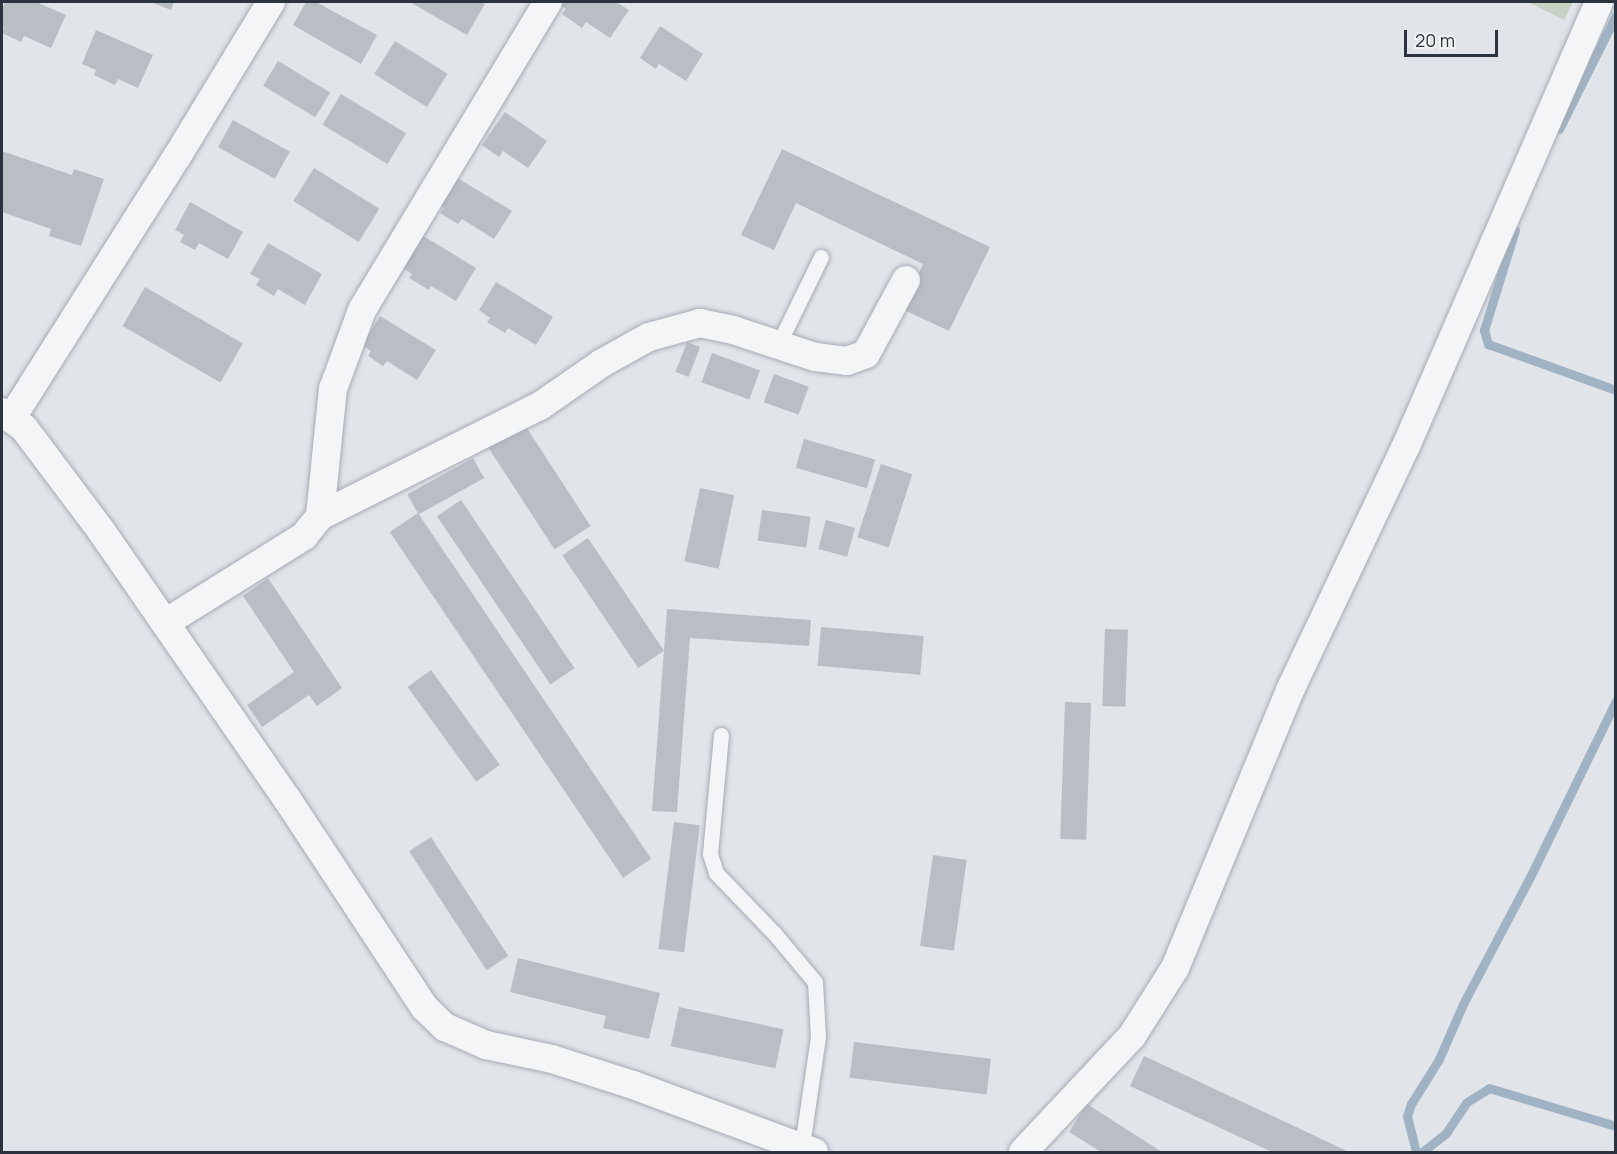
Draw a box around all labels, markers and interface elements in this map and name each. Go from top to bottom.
scale bar [1407,18,1502,56]
text: 20 m [1415,28,1455,52]

